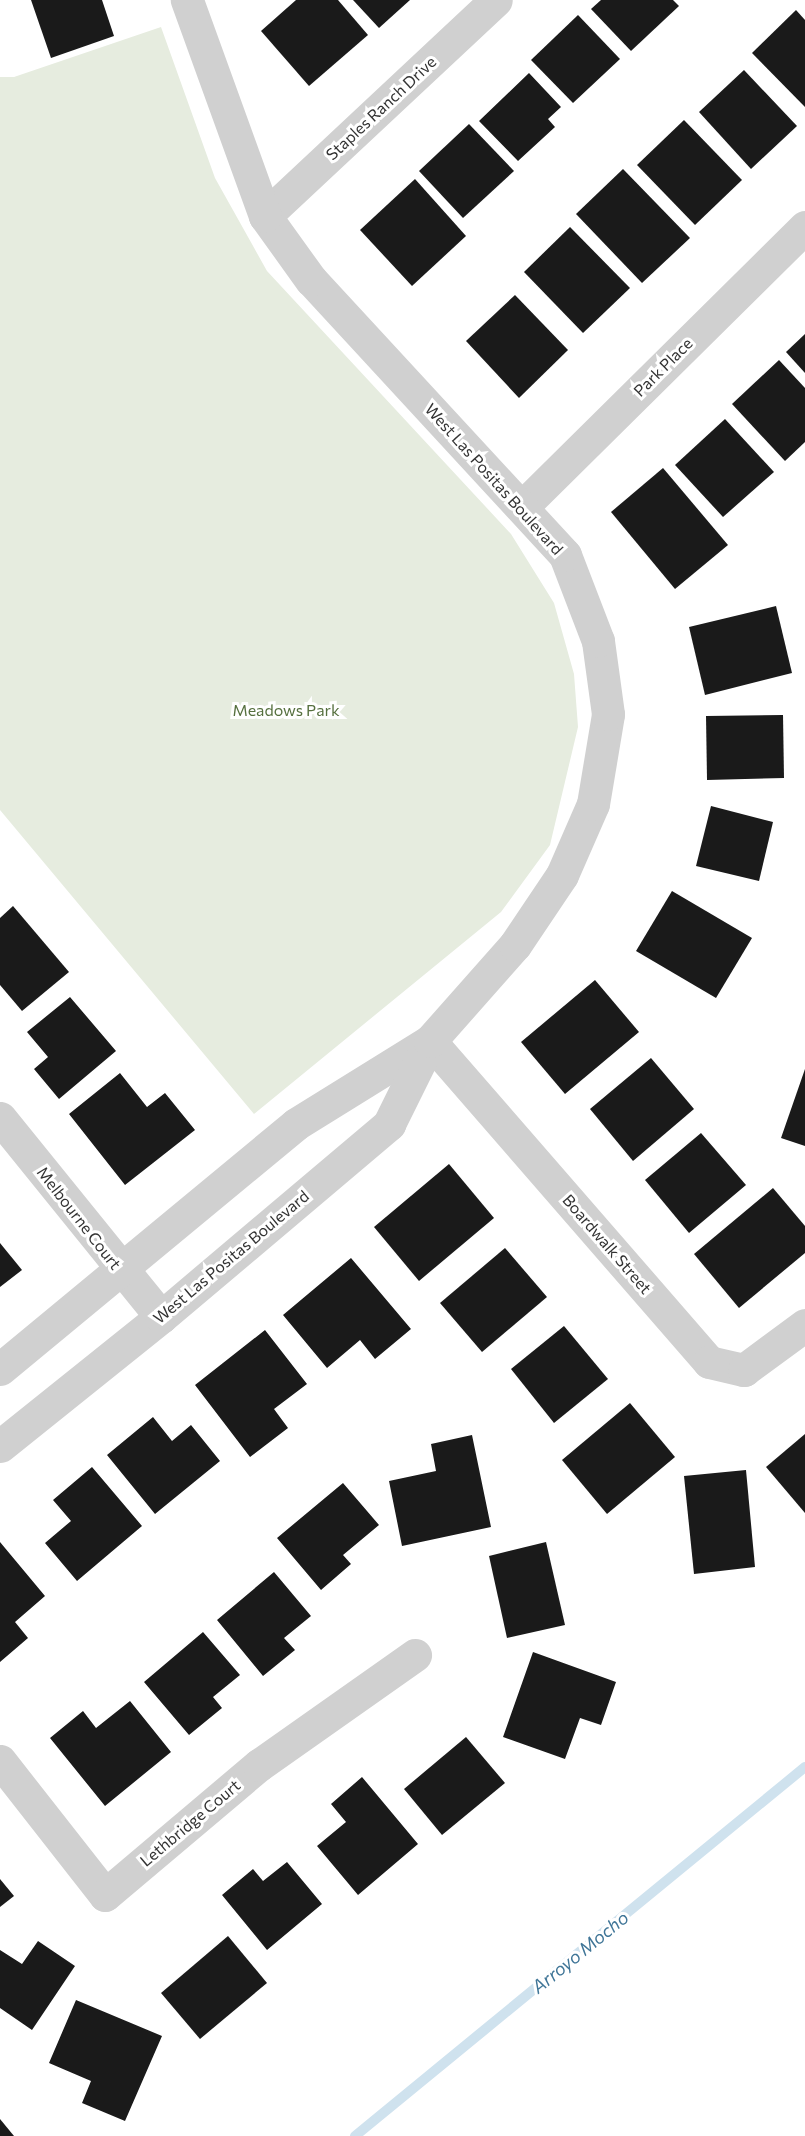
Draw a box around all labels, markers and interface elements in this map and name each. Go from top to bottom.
street label: Staples Ranch Drive [322,52,440,164]
street label: Park Place [630,334,696,400]
street label: West Las Positas Boulevard [421,399,567,559]
park label: Meadows Park [232,700,340,720]
street label: Melbourne Court [33,1163,125,1273]
street label: West Las Positas Boulevard [149,1186,313,1328]
street label: Boardwalk Street [559,1190,655,1298]
street label: Lethbridge Court [136,1776,244,1870]
water label: Arroyo Mocho [527,1907,633,1997]

